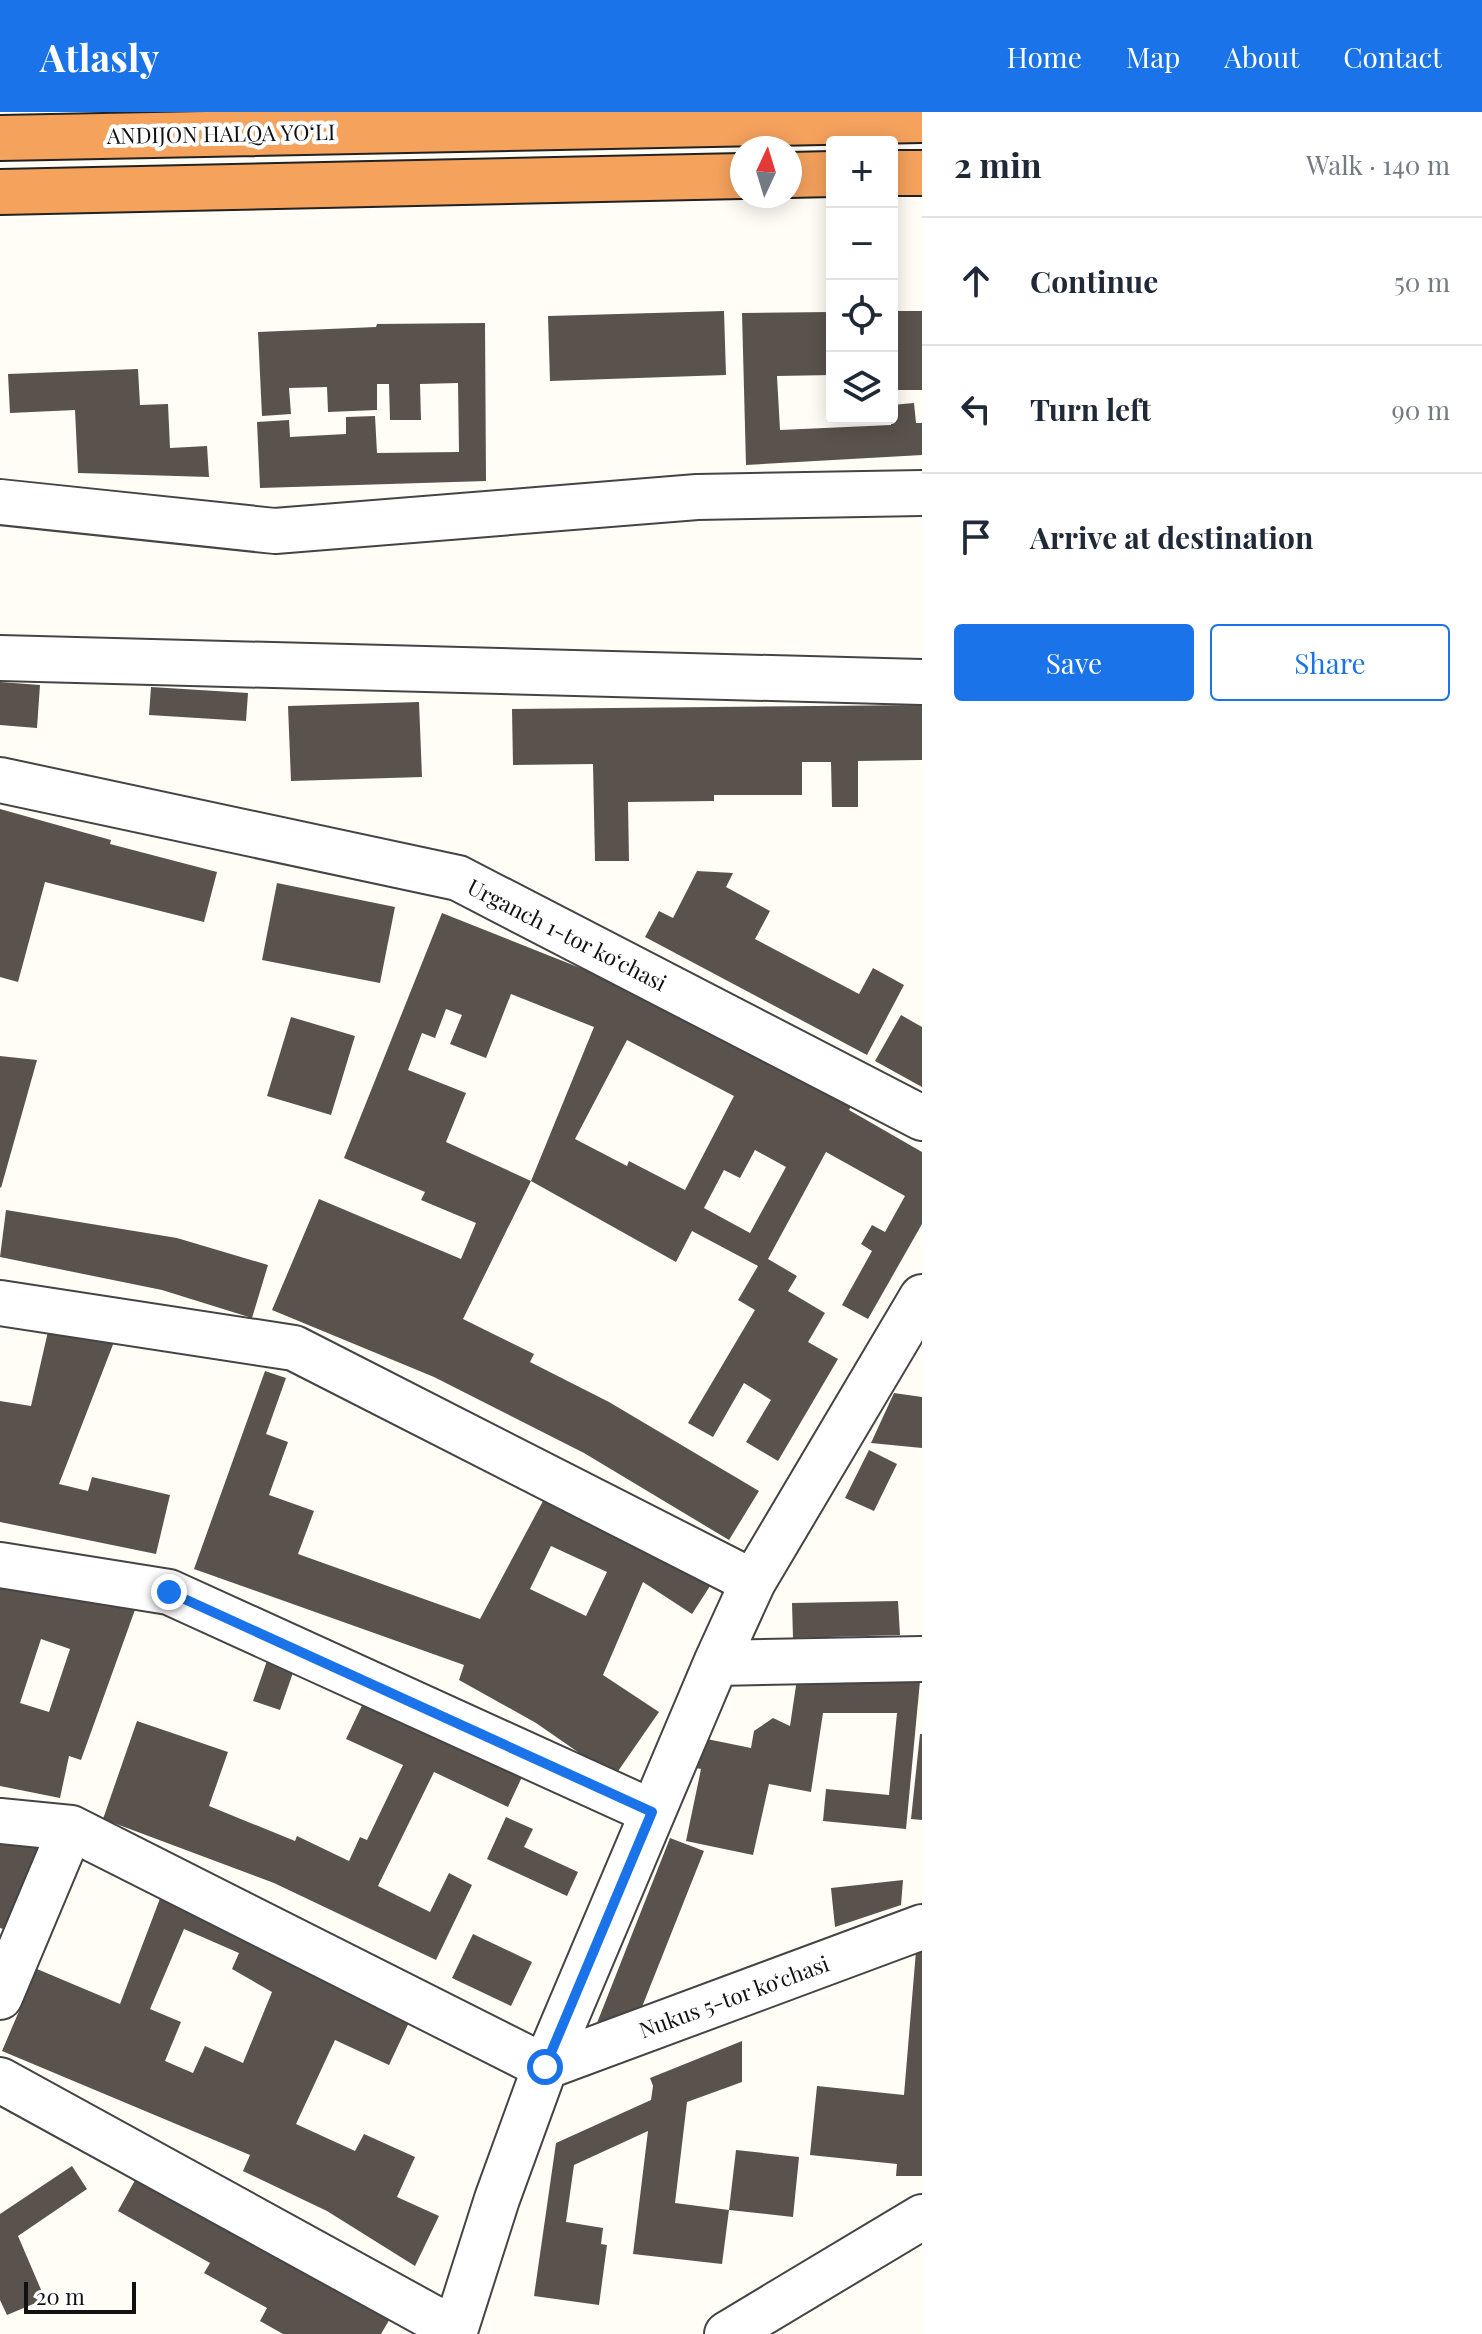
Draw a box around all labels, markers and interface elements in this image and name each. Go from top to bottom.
text: Atlasly [40,31,159,82]
text: Home [1007,38,1082,75]
text: Map [1126,38,1180,75]
text: About [1224,38,1299,75]
text: Contact [1343,38,1442,75]
street label: ANDIJON HALQA YO‘LI [105,116,335,150]
north arrow [730,136,802,208]
map controls [826,136,898,424]
button: + [826,136,898,208]
text: 2 min [954,141,1042,187]
text: Walk · 140 m [1306,147,1450,182]
button: − [826,208,898,280]
icon: ahead [954,259,998,303]
text: Continue [1030,261,1158,301]
text: 50 m [1394,264,1450,299]
button: locate [826,280,898,352]
button: layers [826,352,898,424]
icon: left [954,387,998,431]
text: Turn left [1030,389,1151,429]
text: 90 m [1392,392,1450,427]
icon: arrive [954,515,998,559]
text: Arrive at destination [1030,517,1313,557]
button: Save [954,624,1194,701]
button: Share [1210,624,1450,701]
street label: Urganch 1-tor koʻchasi [463,871,672,997]
route end [151,1574,187,1610]
street label: Nukus 5-tor koʻchasi [634,1948,833,2044]
route start [527,2049,563,2085]
scale bar [24,2278,136,2314]
text: 20 m [36,2281,85,2311]

